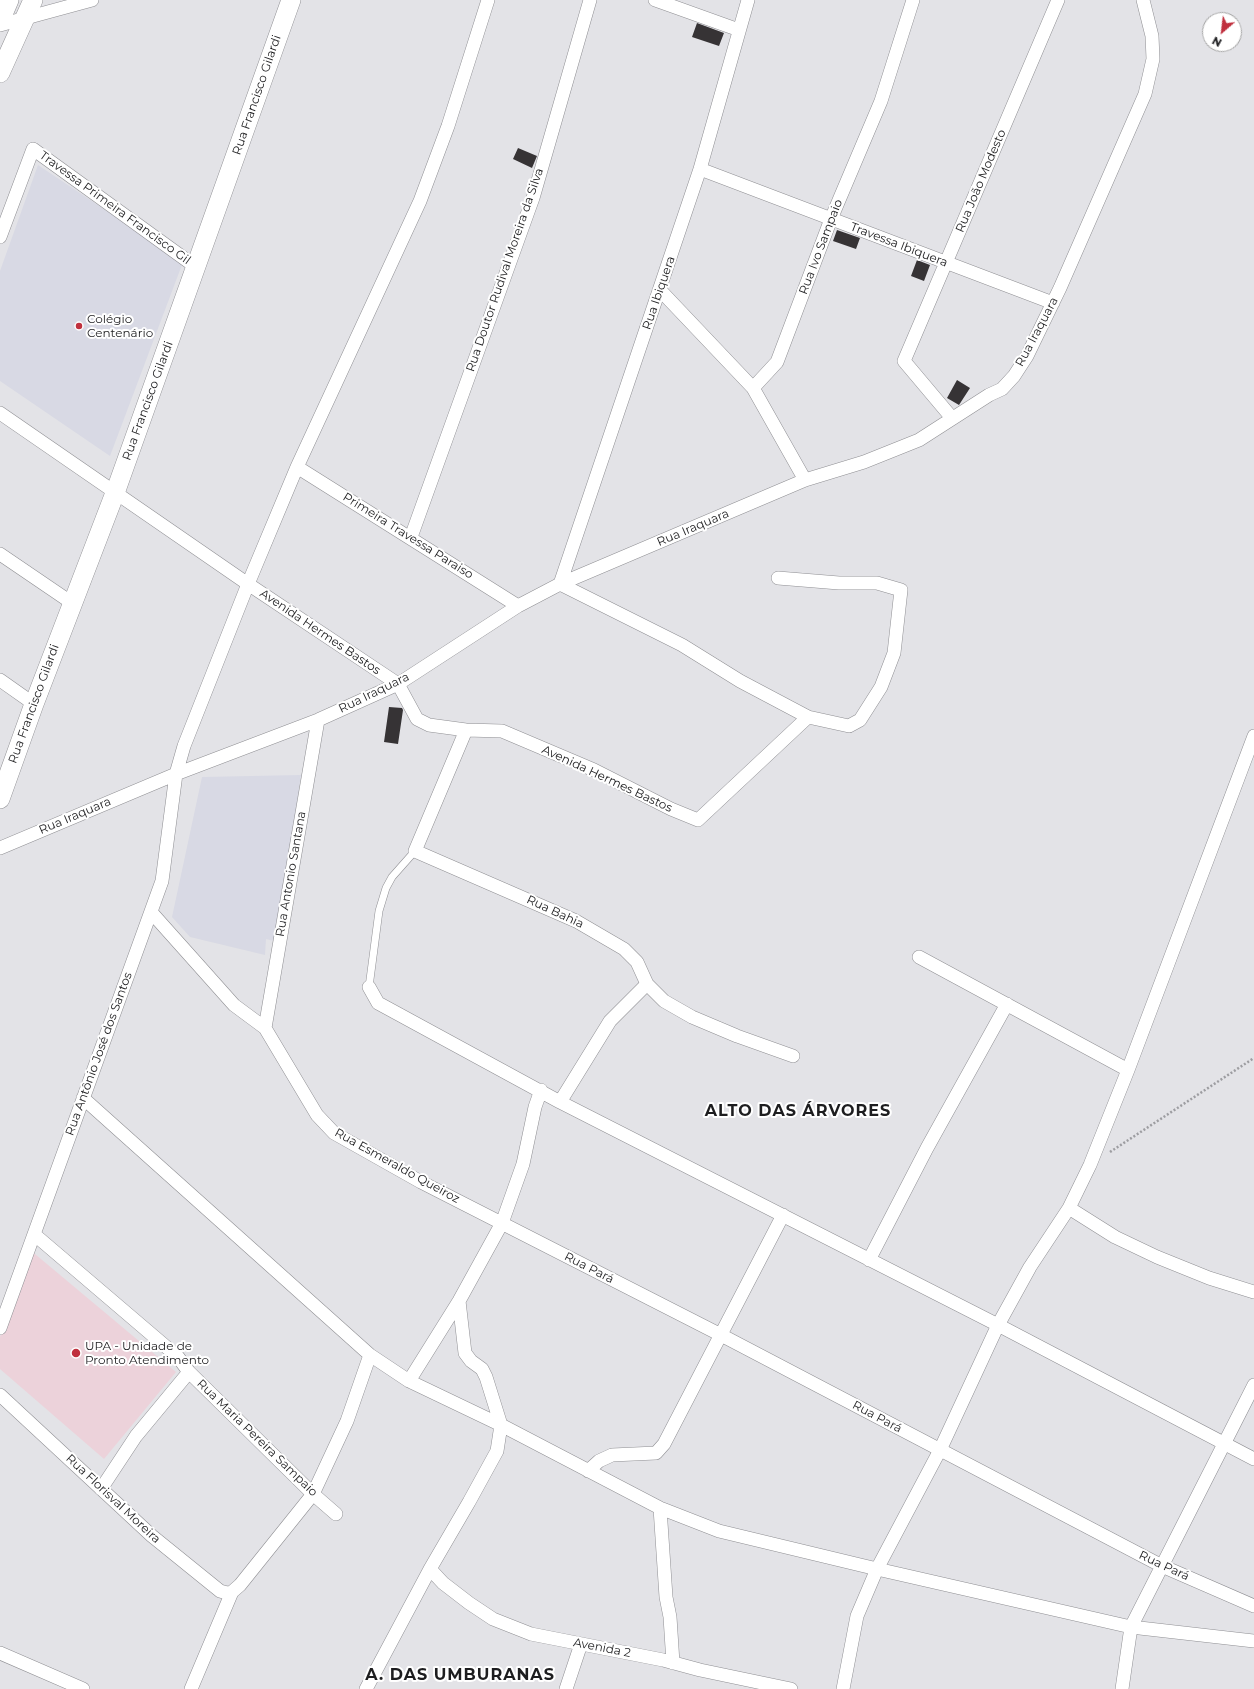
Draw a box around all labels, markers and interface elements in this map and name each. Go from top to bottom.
north arrow [1202,12,1242,52]
street label: Rua Francisco Gilardi [230,33,284,157]
text: N [1210,33,1224,50]
street label: Rua João Modesto [953,127,1009,235]
street label: Travessa Primeira Francisco Gil [37,148,193,268]
street label: Rua Doutor Rudival Moreira da Silva [463,166,547,374]
street label: Rua Ivo Sampaio [796,197,846,297]
street label: Travessa Ibiquera [848,220,950,270]
street label: Rua Ibiquera [640,254,678,332]
street label: Rua Iraquara [1013,295,1061,369]
place label: Colégio Centenário [87,312,153,340]
marker: Colégio Centenário [74,321,84,331]
street label: Rua Francisco Gilardi [120,339,176,463]
street label: Primeira Travessa Paraiso [340,490,476,582]
street label: Rua Iraquara [655,506,731,550]
street label: Avenida Hermes Bastos [257,586,383,678]
street label: Rua Francisco Gilardi [6,642,62,766]
street label: Rua Iraquara [336,670,412,716]
street label: Avenida Hermes Bastos [539,742,675,816]
street label: Rua Iraquara [37,794,113,838]
street label: Rua Antonio Santana [273,810,309,938]
street label: Rua Bahia [524,892,586,932]
street label: Rua Antônio José dos Santos [63,970,135,1138]
district label: ALTO DAS ÁRVORES [705,1101,891,1121]
street label: Rua Esmeraldo Queiroz [332,1126,462,1206]
street label: Rua Pará [562,1249,616,1287]
place label: UPA - Unidade de Pronto Atendimento [85,1339,209,1367]
marker: UPA - Unidade de Pronto Atendimento [70,1347,82,1359]
street label: Rua Maria Pereira Sampaio [194,1376,320,1500]
street label: Rua Pará [850,1398,904,1436]
street label: Rua Florisval Moreira [63,1451,163,1547]
street label: Rua Pará [1137,1548,1191,1584]
street label: Avenida 2 [572,1635,632,1661]
district label: A. DAS UMBURANAS [365,1665,555,1685]

